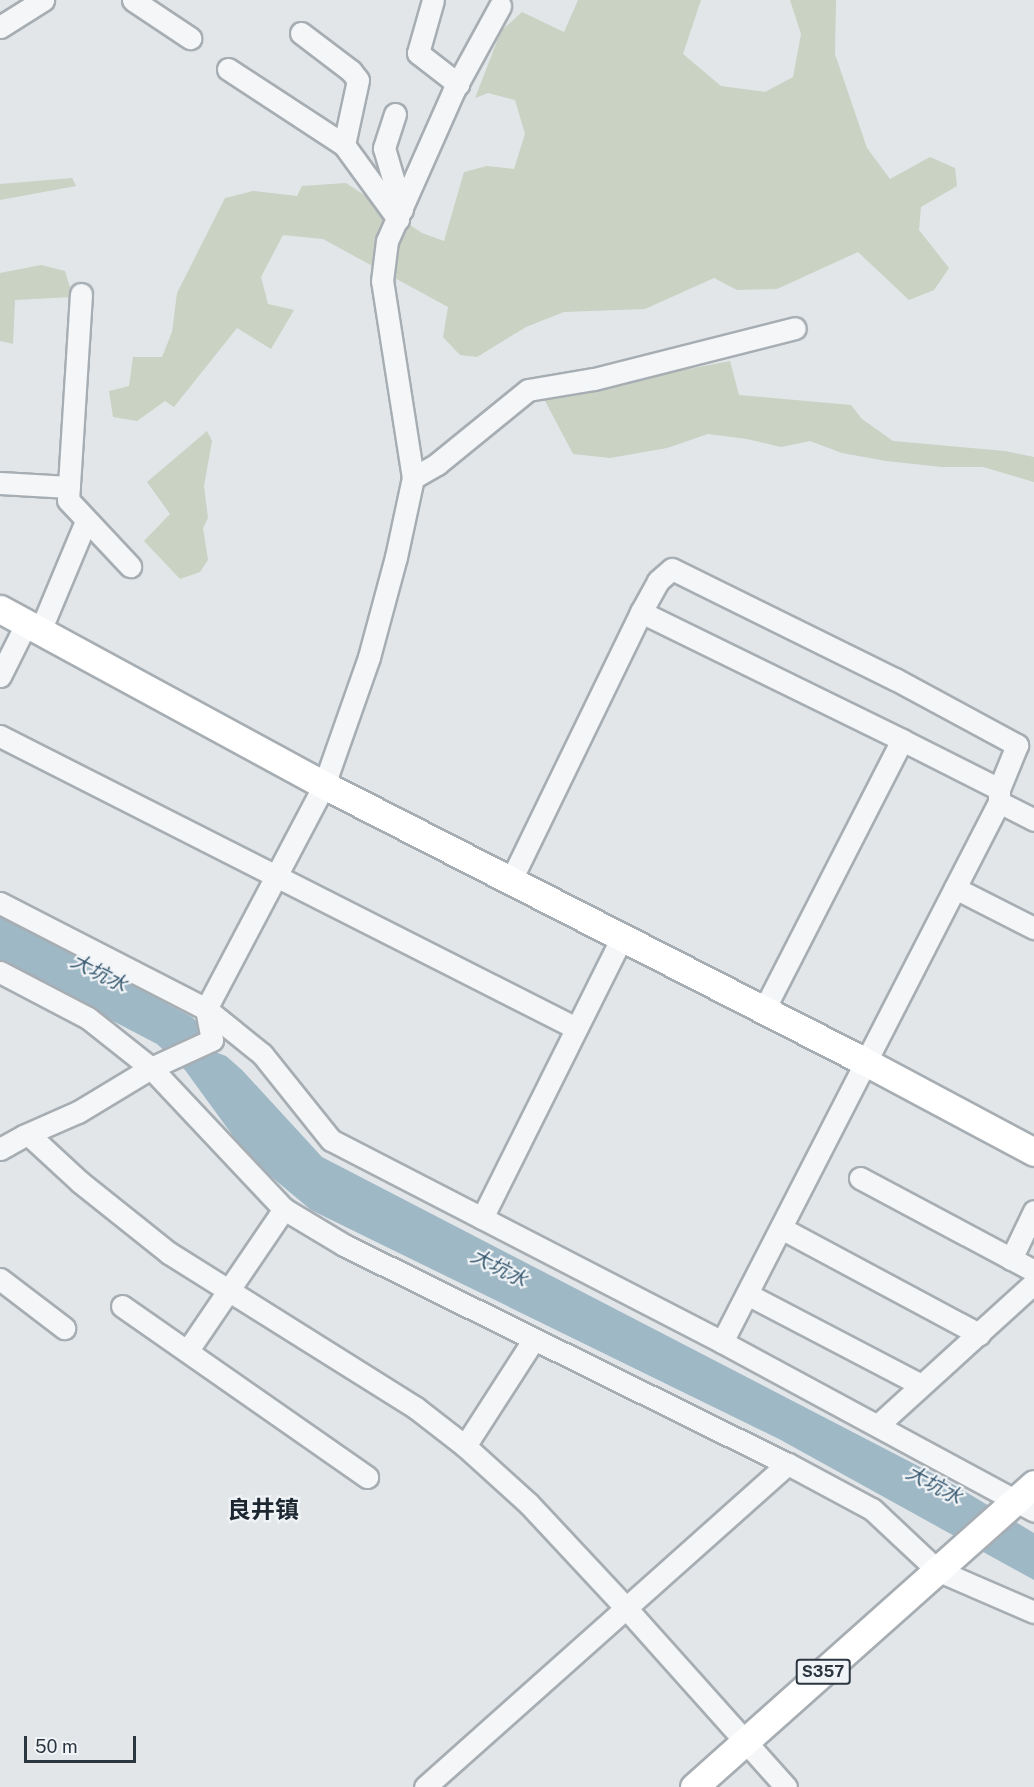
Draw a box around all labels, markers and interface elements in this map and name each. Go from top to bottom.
water label: 大坑水 [67,949,131,997]
water label: 大坑水 [467,1244,531,1292]
water label: 大坑水 [902,1460,966,1510]
district label: 良井镇 [227,1496,299,1524]
road number: S357 [794,1659,852,1685]
scale bar [27,1724,140,1762]
text: 50 m [35,1736,78,1757]

